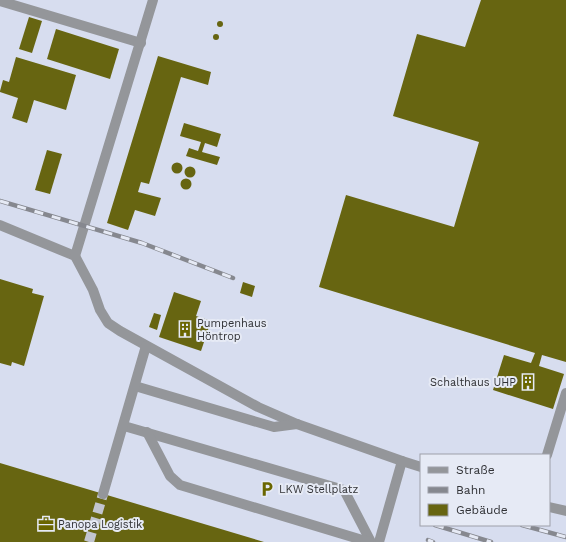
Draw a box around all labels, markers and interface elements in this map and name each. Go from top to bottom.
place label: Pumpenhaus Höntrop [197,317,267,343]
building icon: Pumpenhaus Höntrop [176,320,194,338]
building icon: Schalthaus UHP [519,373,537,391]
place label: Schalthaus UHP [430,376,516,389]
legend [420,454,550,526]
text: Straße [456,463,495,477]
parking icon: LKW Stellplatz [258,480,276,498]
place label: LKW Stellplatz [279,483,358,496]
text: Bahn [456,483,485,497]
text: Gebäude [456,503,508,517]
office icon: Panopa Logistik [37,515,55,533]
place label: Panopa Logistik [58,518,142,531]

